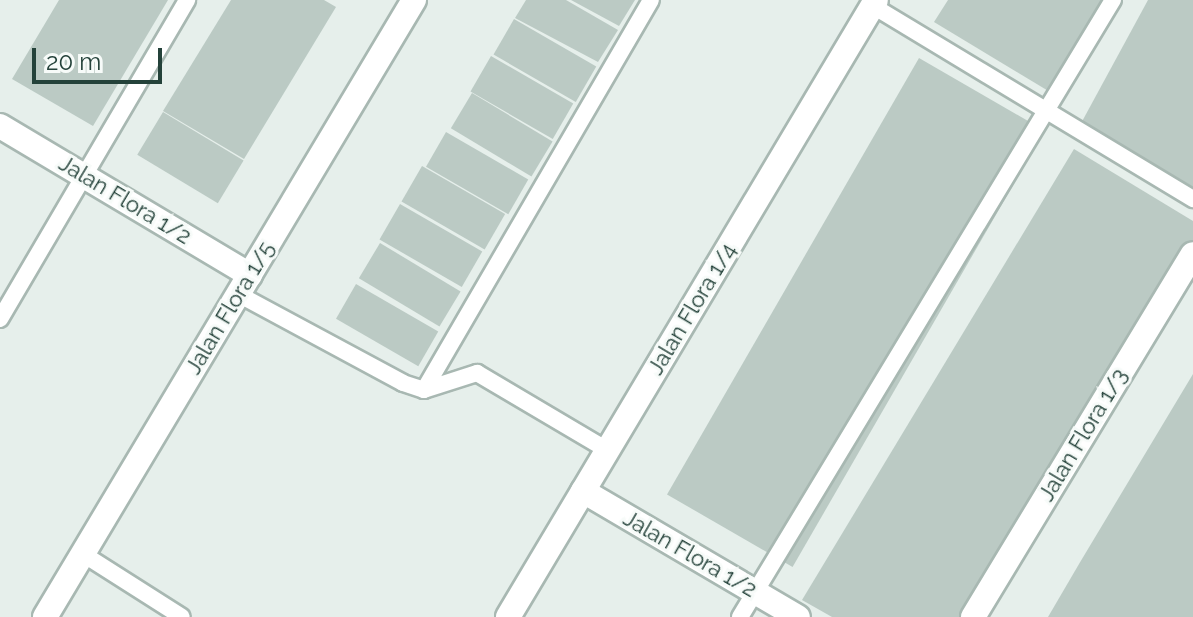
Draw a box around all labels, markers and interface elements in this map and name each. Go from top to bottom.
scale bar [36,32,166,82]
text: 20 m [46,47,101,76]
street label: Jalan Flora 1/2 [54,150,196,250]
street label: Jalan Flora 1/5 [180,237,280,379]
street label: Jalan Flora 1/4 [642,238,742,380]
street label: Jalan Flora 1/3 [1033,364,1133,506]
street label: Jalan Flora 1/2 [619,505,761,603]

